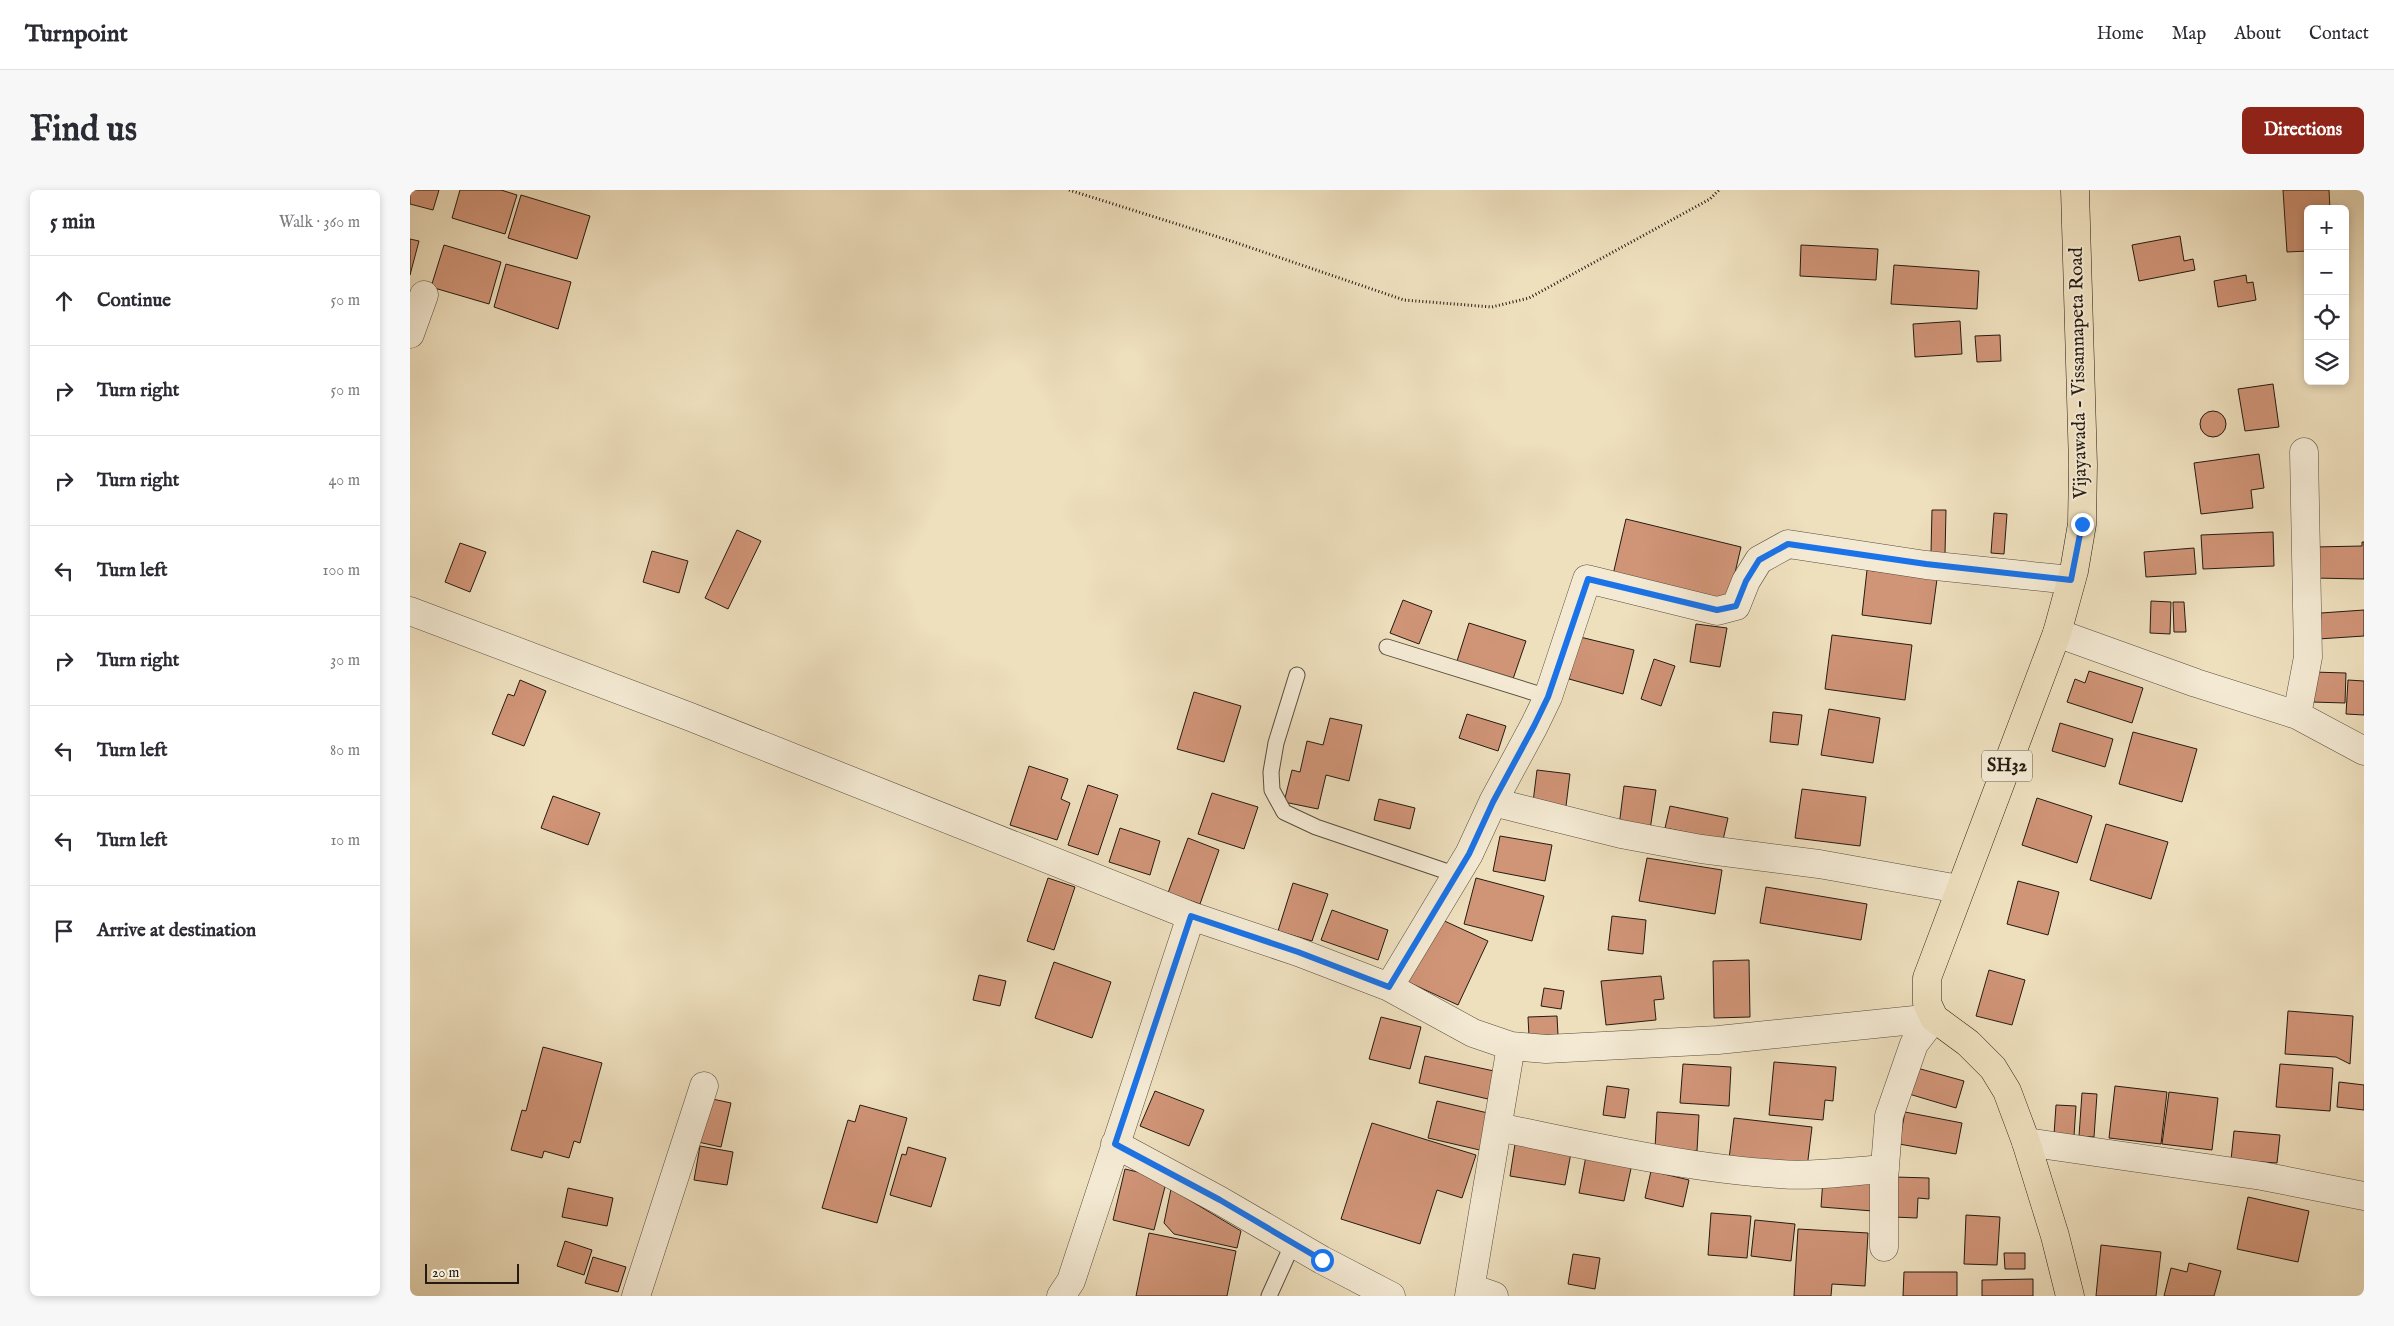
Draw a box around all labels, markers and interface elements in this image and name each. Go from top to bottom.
text: Turnpoint [25,19,128,50]
text: Home [2097,23,2144,46]
text: Map [2172,23,2206,46]
text: About [2234,23,2281,46]
text: Contact [2309,23,2369,46]
button: Directions [2242,107,2364,154]
text: Find us [30,108,137,153]
map controls [2304,205,2349,385]
button: + [2304,205,2349,250]
text: 5 min [50,209,95,236]
text: Walk · 360 m [279,213,360,233]
street label: Vijayawada - Vissannapeta Road [2065,246,2093,500]
button: − [2304,250,2349,295]
icon: ahead [50,287,78,315]
text: Continue [97,289,171,313]
text: 50 m [331,291,360,311]
button: locate [2304,295,2349,340]
button: layers [2304,340,2349,385]
icon: right [50,377,78,405]
text: Turn right [97,379,179,403]
text: 50 m [331,381,360,401]
icon: right [50,467,78,495]
text: Turn right [97,469,179,493]
text: 40 m [328,471,360,491]
route end [2071,513,2094,536]
icon: left [50,557,78,585]
text: Turn left [97,559,168,583]
text: 100 m [323,561,360,581]
icon: right [50,647,78,675]
text: Turn right [97,649,179,673]
text: 30 m [330,651,360,671]
icon: left [50,737,78,765]
text: Turn left [97,739,168,763]
text: 80 m [330,741,360,761]
road number: SH32 [1982,750,2032,782]
icon: left [50,827,78,855]
text: Turn left [97,829,168,853]
text: 10 m [330,831,360,851]
icon: arrive [50,917,78,945]
text: Arrive at destination [97,919,256,943]
route start [1311,1249,1334,1272]
scale bar [425,1261,519,1284]
text: 20 m [432,1264,459,1282]

